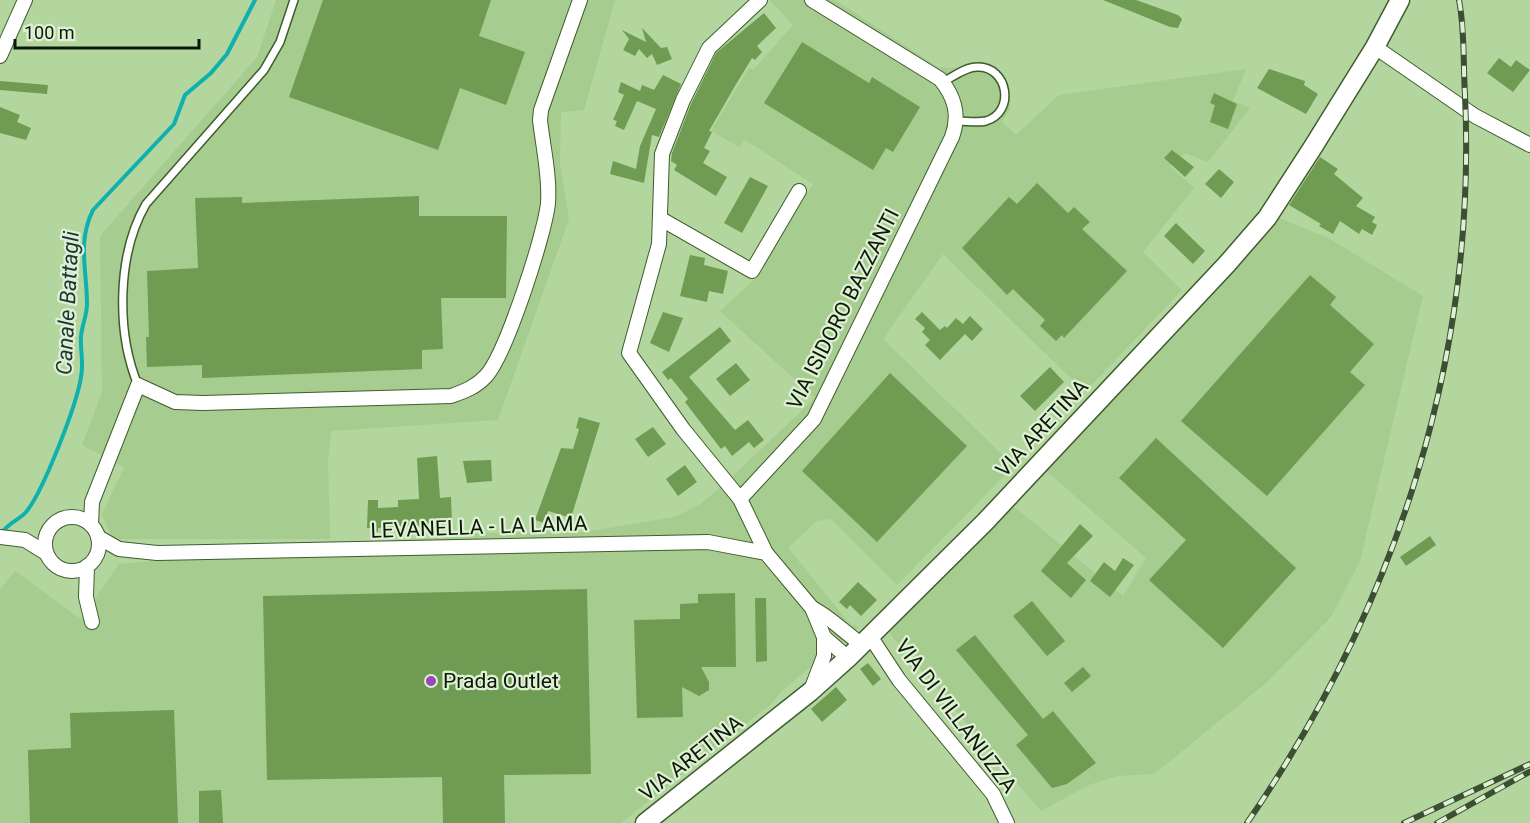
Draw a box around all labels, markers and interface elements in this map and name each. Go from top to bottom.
scale bar [15,12,200,50]
text: 100 m [24,22,75,43]
street label: VIA ISIDORO BAZZANTI [782,205,904,413]
water label: Canale Battagli [51,230,84,375]
street label: VIA ARETINA [991,374,1093,482]
street label: LEVANELLA - LA LAMA [370,511,588,543]
street label: VIA DI VILLANUZZA [890,634,1022,798]
place label: Prada Outlet [443,669,559,693]
marker: Prada Outlet [424,674,438,688]
street label: VIA ARETINA [635,710,748,806]

